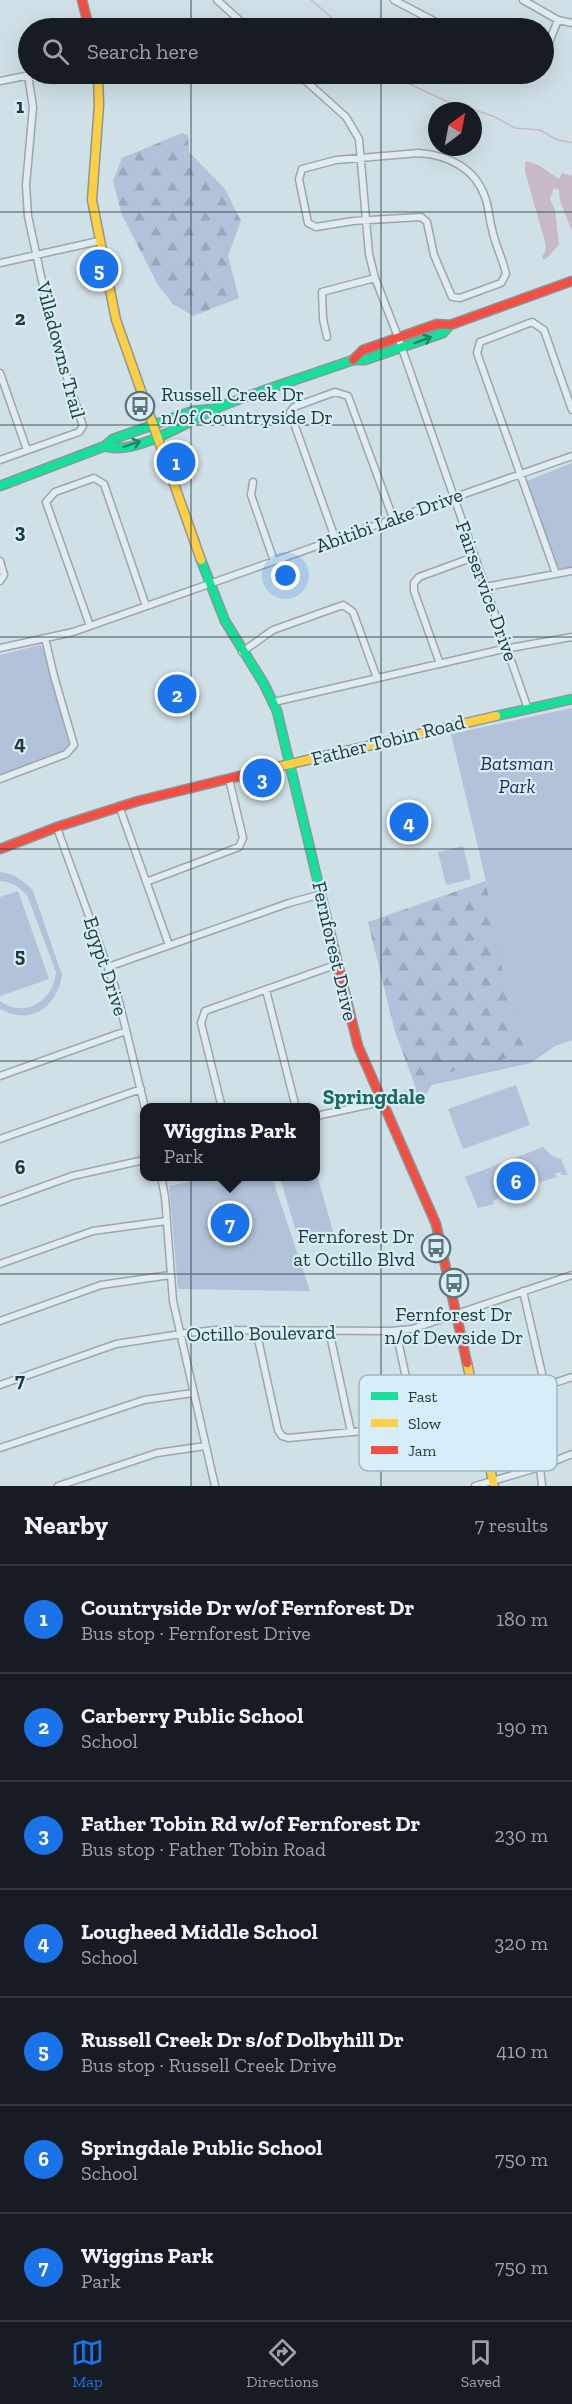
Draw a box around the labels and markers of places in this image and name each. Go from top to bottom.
pin: 5 [80,246,118,292]
place label: Russell Creek Dr n/of Countryside Dr [161,382,333,429]
bus stop icon: Russell Creek Dr n/of Countryside Dr [124,390,156,422]
pin: 1 [156,440,195,484]
pin: 2 [158,672,196,716]
pin: 3 [242,756,282,800]
pin: 4 [390,800,428,844]
pin: 6 [496,1158,536,1204]
pin: 7 [210,1200,250,1246]
place label: Fernforest Dr at Octillo Blvd [293,1224,415,1271]
bus stop icon: Fernforest Dr at Octillo Blvd [420,1232,452,1264]
bus stop icon: Fernforest Dr n/of Dewside Dr [438,1267,470,1299]
place label: Fernforest Dr n/of Dewside Dr [385,1302,523,1349]

